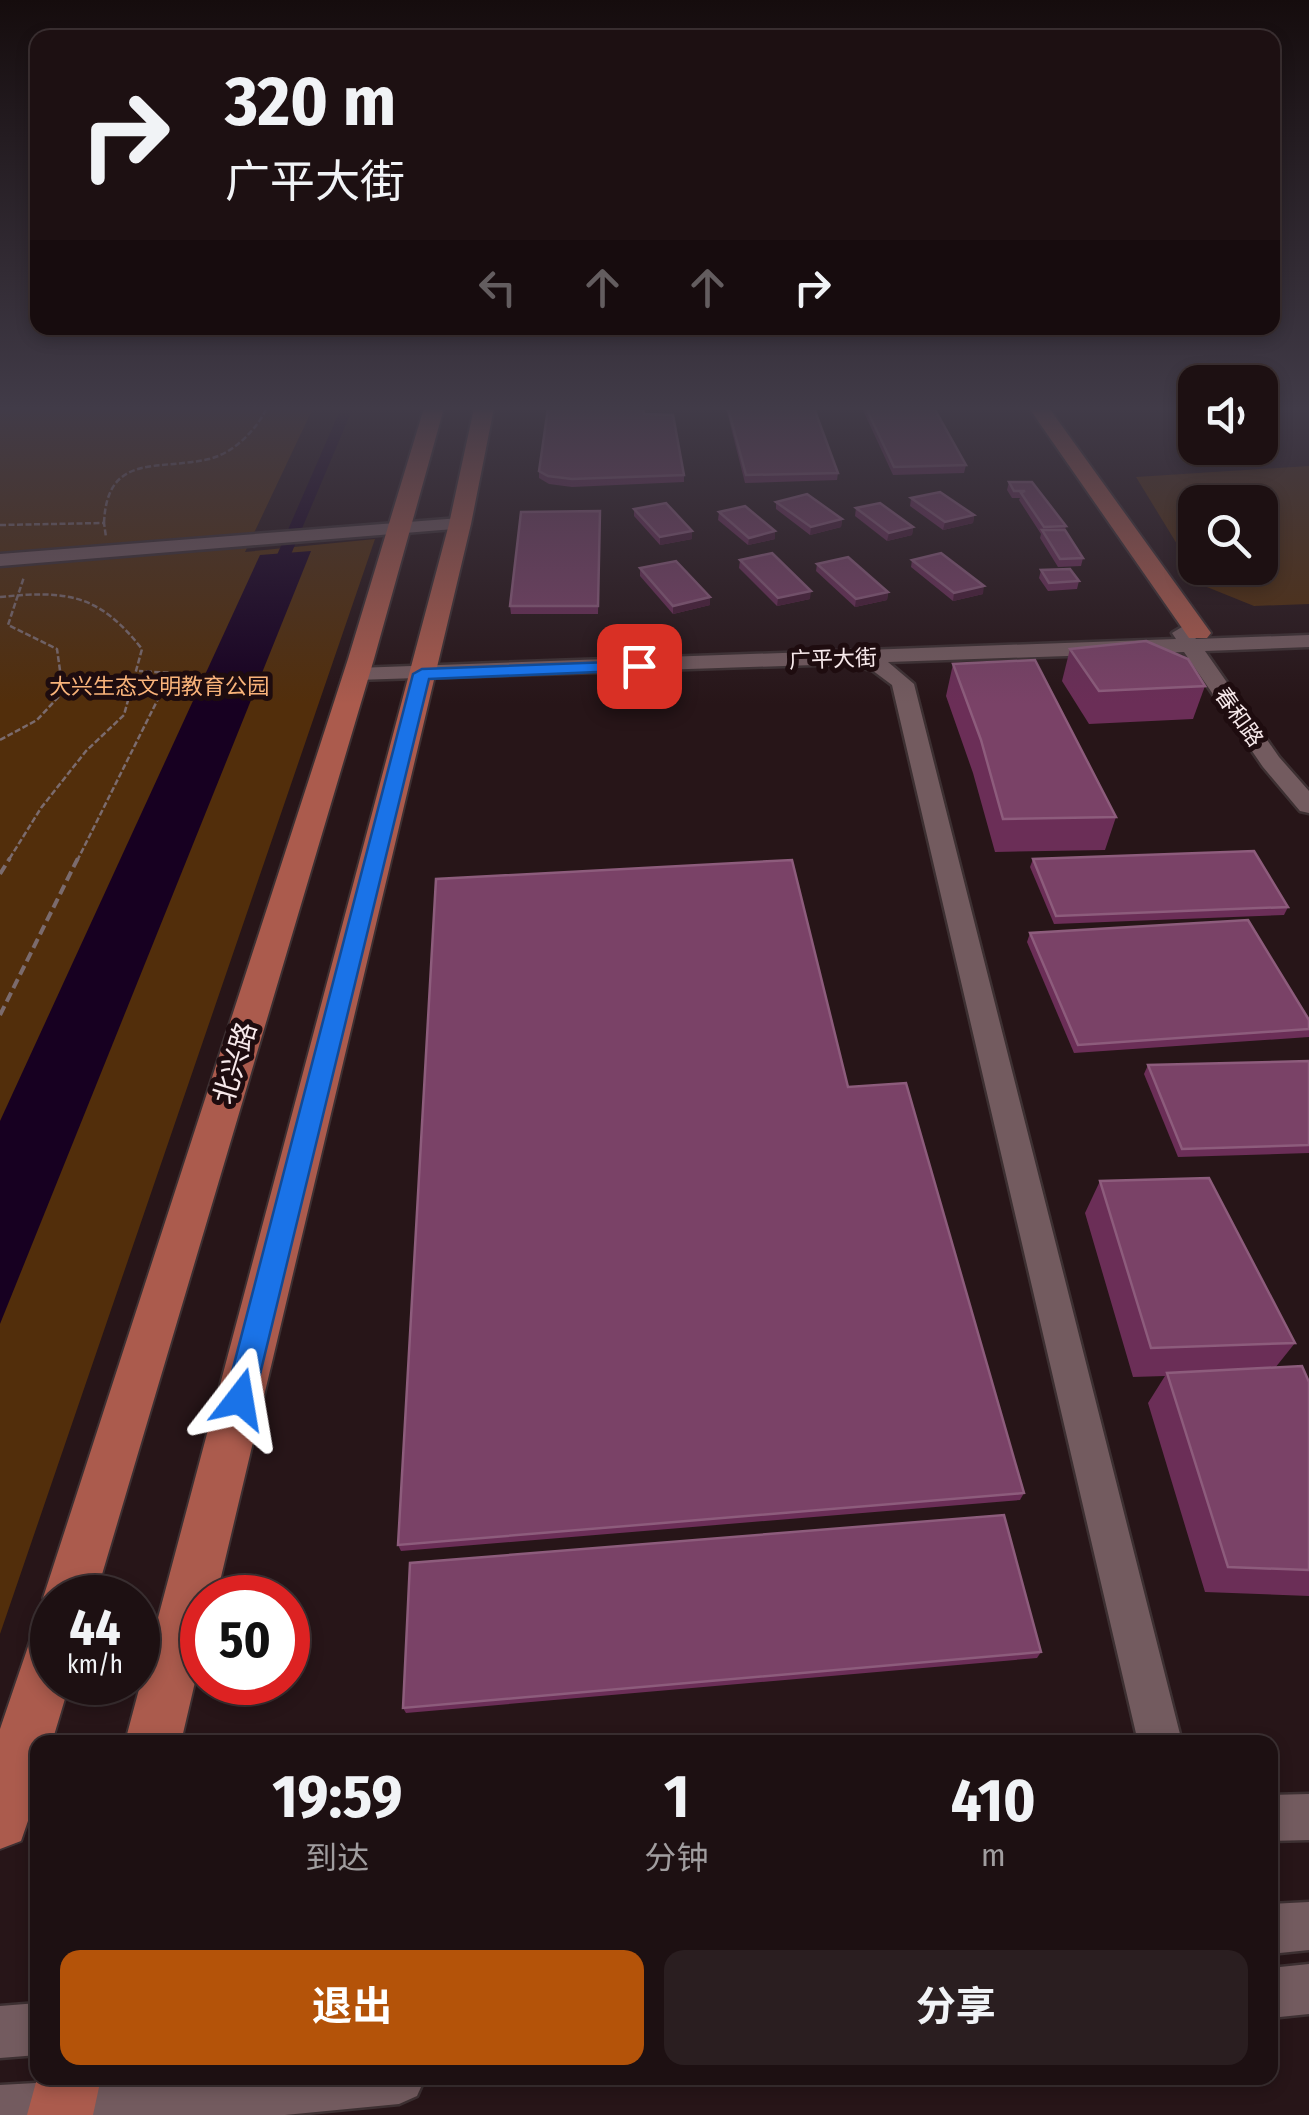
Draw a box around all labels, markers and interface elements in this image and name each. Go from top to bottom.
text: 320 m [225,60,396,144]
icon: right [60,70,190,200]
text: 广平大街 [225,155,405,209]
icon: left [470,260,525,315]
icon: ahead [575,260,630,315]
icon: ahead [680,260,735,315]
icon: right [785,260,840,315]
map controls [1178,365,1278,585]
button: sound [1178,365,1278,465]
button: search [1178,485,1278,585]
pin [597,624,682,709]
icon: arrive [612,639,667,694]
street label: 广平大街 [789,644,877,674]
park label: 大兴生态文明教育公园 [49,673,269,700]
street label: 春和路 [1209,682,1269,752]
street label: 北兴路 [207,1018,263,1108]
position arrow [188,1347,292,1451]
speed limit sign: 50 [180,1575,310,1705]
text: 44 [69,1598,121,1658]
text: km/h [67,1650,123,1680]
text: 19:59 [272,1761,402,1833]
text: 1 [664,1761,689,1833]
text: 410 [951,1765,1036,1837]
text: m [981,1836,1006,1874]
text: 到达 [305,1839,369,1877]
text: 分钟 [645,1839,709,1877]
button: 退出 [60,1950,644,2065]
button: 分享 [664,1950,1248,2065]

